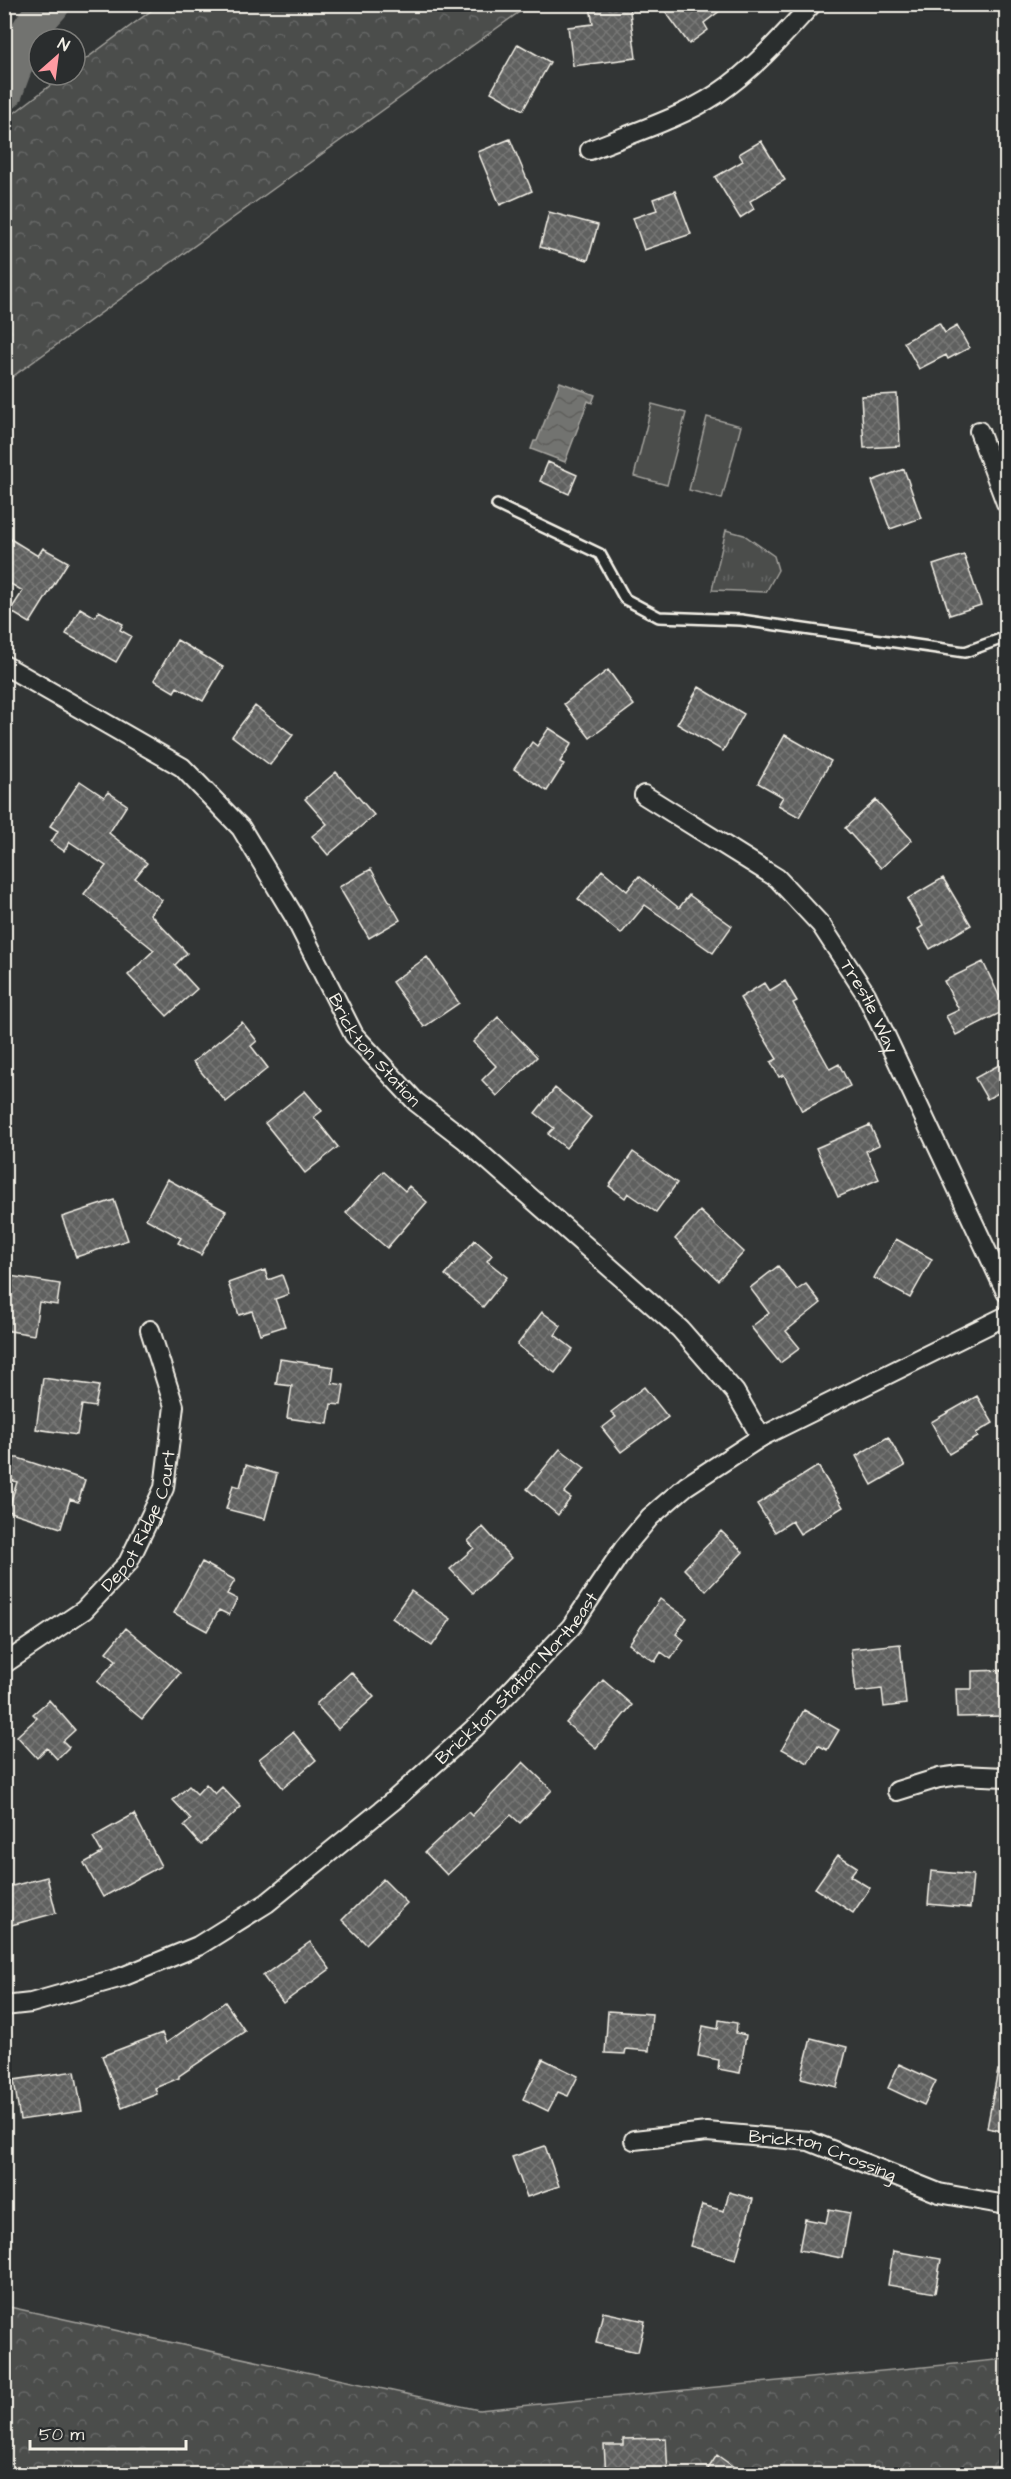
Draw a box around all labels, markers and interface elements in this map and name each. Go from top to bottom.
north arrow [27,27,87,87]
text: N [54,33,73,57]
street label: Trestle Way [834,954,905,1058]
street label: Brickton Station [322,989,427,1112]
street label: Depot Ridge Court [95,1448,181,1597]
street label: Brickton Station Northeast [430,1586,604,1770]
street label: Brickton Crossing [748,2123,900,2188]
scale bar [30,2413,186,2451]
text: 50 m [39,2422,84,2447]

